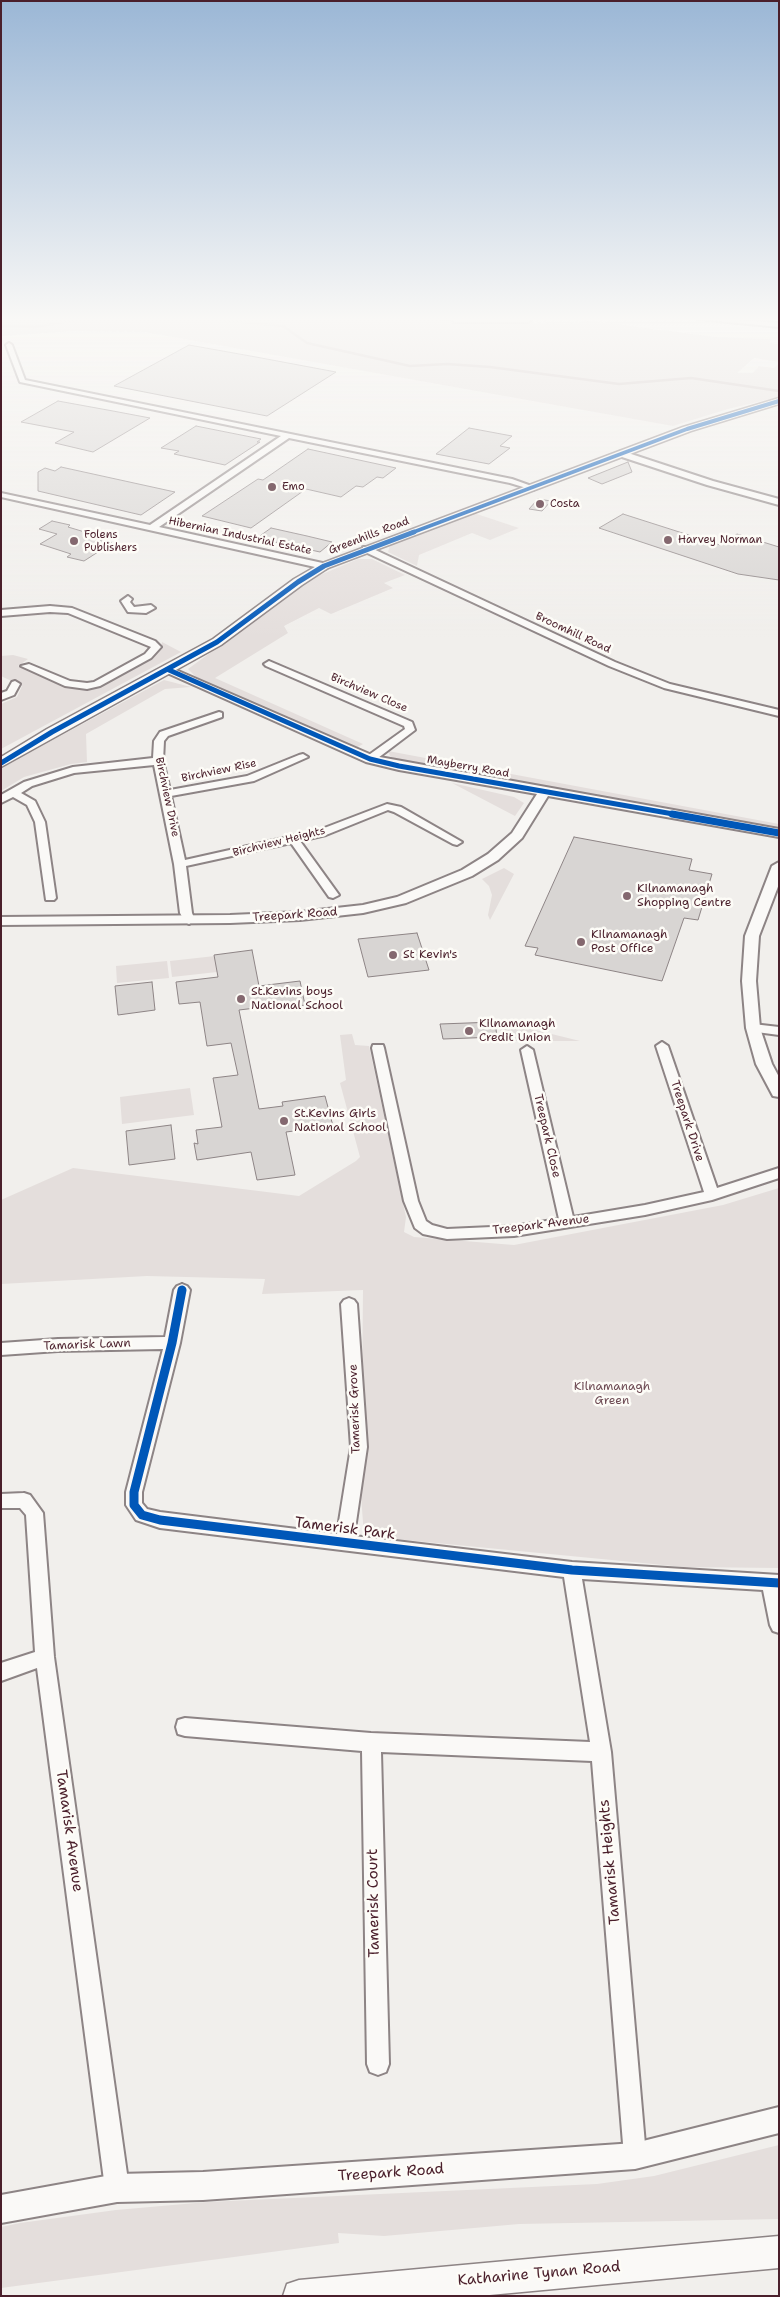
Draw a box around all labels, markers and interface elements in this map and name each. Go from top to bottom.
place label: Emo [282,480,305,494]
marker: Emo [266,481,278,493]
place label: Costa [550,497,580,511]
marker: Costa [534,498,546,510]
street label: Hibernian Industrial Estate [167,514,313,558]
street label: Greenhills Road [327,515,411,557]
place label: Folens Publishers [84,528,137,554]
place label: Harvey Norman [678,533,762,547]
marker: Harvey Norman [662,534,674,546]
marker: Folens Publishers [68,535,80,547]
street label: Broomhill Road [533,610,613,656]
street label: Birchview Close [329,671,409,715]
street label: Mayberry Road [426,753,510,781]
street label: Birchview Drive [152,756,182,838]
street label: Birchview Rise [180,757,258,785]
street label: Birchview Heights [231,824,327,860]
place label: Kilnamanagh Shopping Centre [637,882,731,910]
marker: Kilnamanagh Shopping Centre [621,890,633,902]
street label: Treepark Road [252,905,338,925]
place label: Kilnamanagh Post Office [591,928,667,956]
marker: Kilnamanagh Post Office [575,936,587,948]
place label: St Kevin's [403,948,457,962]
marker: St Kevin's [387,949,399,961]
place label: St.Kevins boys National School [251,985,343,1013]
marker: St.Kevins boys National School [235,993,247,1005]
place label: Kilnamanagh Credit Union [479,1017,555,1045]
marker: Kilnamanagh Credit Union [463,1025,475,1037]
street label: Treepark Drive [667,1079,707,1163]
street label: Treepark Close [530,1093,564,1179]
place label: St.Kevins Girls National School [294,1107,386,1135]
marker: St.Kevins Girls National School [278,1115,290,1127]
street label: Treepark Avenue [492,1212,590,1238]
street label: Tamarisk Lawn [43,1336,131,1354]
street label: Tamerisk Grove [346,1364,364,1454]
park label: Kilnamanagh Green [574,1380,650,1408]
street label: Tamerisk Park [294,1514,396,1544]
street label: Tamarisk Avenue [52,1769,86,1893]
street label: Tamarisk Heights [596,1799,624,1925]
street label: Tamerisk Court [364,1848,384,1958]
street label: Treepark Road [337,2160,445,2186]
street label: Katharine Tynan Road [457,2258,621,2290]

